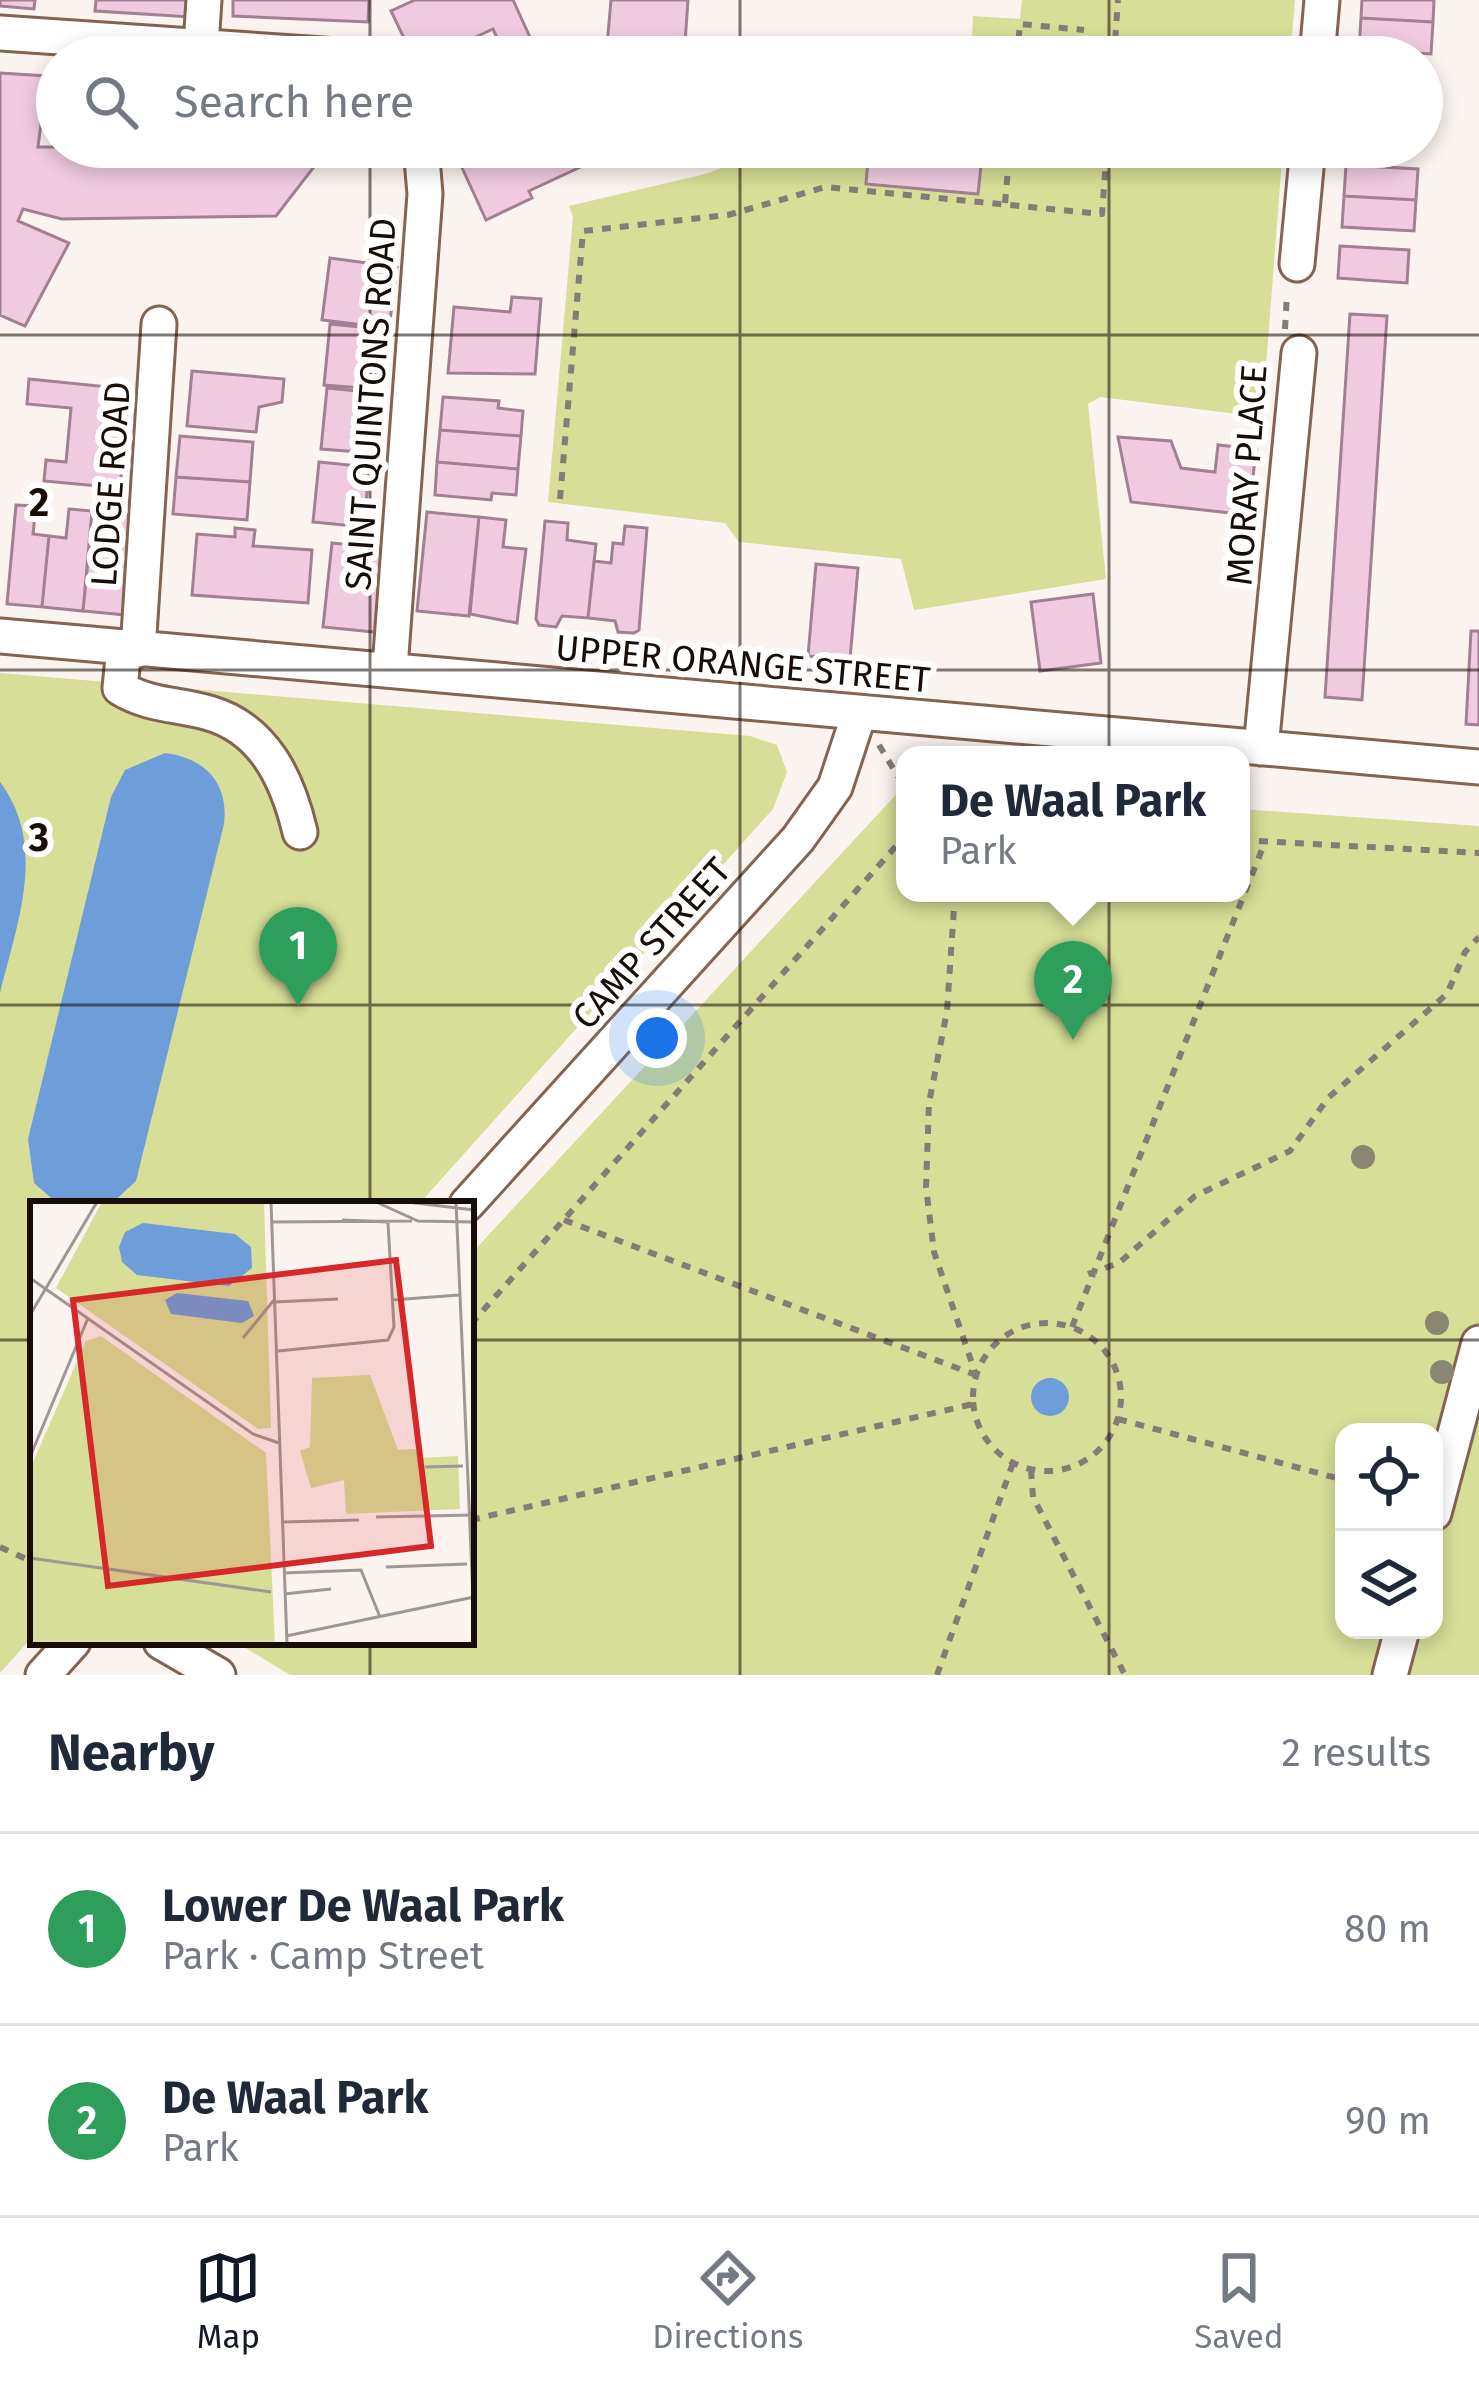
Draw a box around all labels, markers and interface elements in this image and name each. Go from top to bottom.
search box [36,36,1443,168]
icon: search [78,69,144,135]
text: Search here [174,75,414,129]
street label: SAINT QUINTONS ROAD [336,216,406,592]
street label: MORAY PLACE [1217,363,1277,587]
street label: LODGE ROAD [82,380,140,588]
text: 2 [29,480,49,526]
street label: UPPER ORANGE STREET [554,626,933,702]
popup [896,746,1250,902]
text: De Waal Park [940,774,1206,828]
text: 3 [28,815,49,861]
text: Park [940,828,1017,874]
street label: CAMP STREET [563,849,740,1039]
pin: 1 [259,907,337,1006]
pin: 2 [1034,941,1112,1040]
your location [627,1008,687,1068]
inset map [30,1201,474,1645]
map controls [1335,1423,1443,1639]
button: locate [1335,1423,1443,1531]
button: layers [1335,1531,1443,1639]
text: Nearby [48,1722,214,1784]
text: 2 results [1282,1730,1431,1776]
text: Lower De Waal Park [162,1879,564,1933]
text: 1 [78,1906,96,1952]
text: 80 m [1344,1906,1431,1952]
text: Park · Camp Street [162,1933,484,1979]
text: De Waal Park [162,2071,428,2125]
text: 2 [77,2098,97,2144]
text: 90 m [1345,2098,1431,2144]
text: Park [162,2125,239,2171]
tab: Map [195,2245,261,2357]
tab: Directions [652,2245,804,2357]
tab: Saved [1194,2245,1284,2357]

